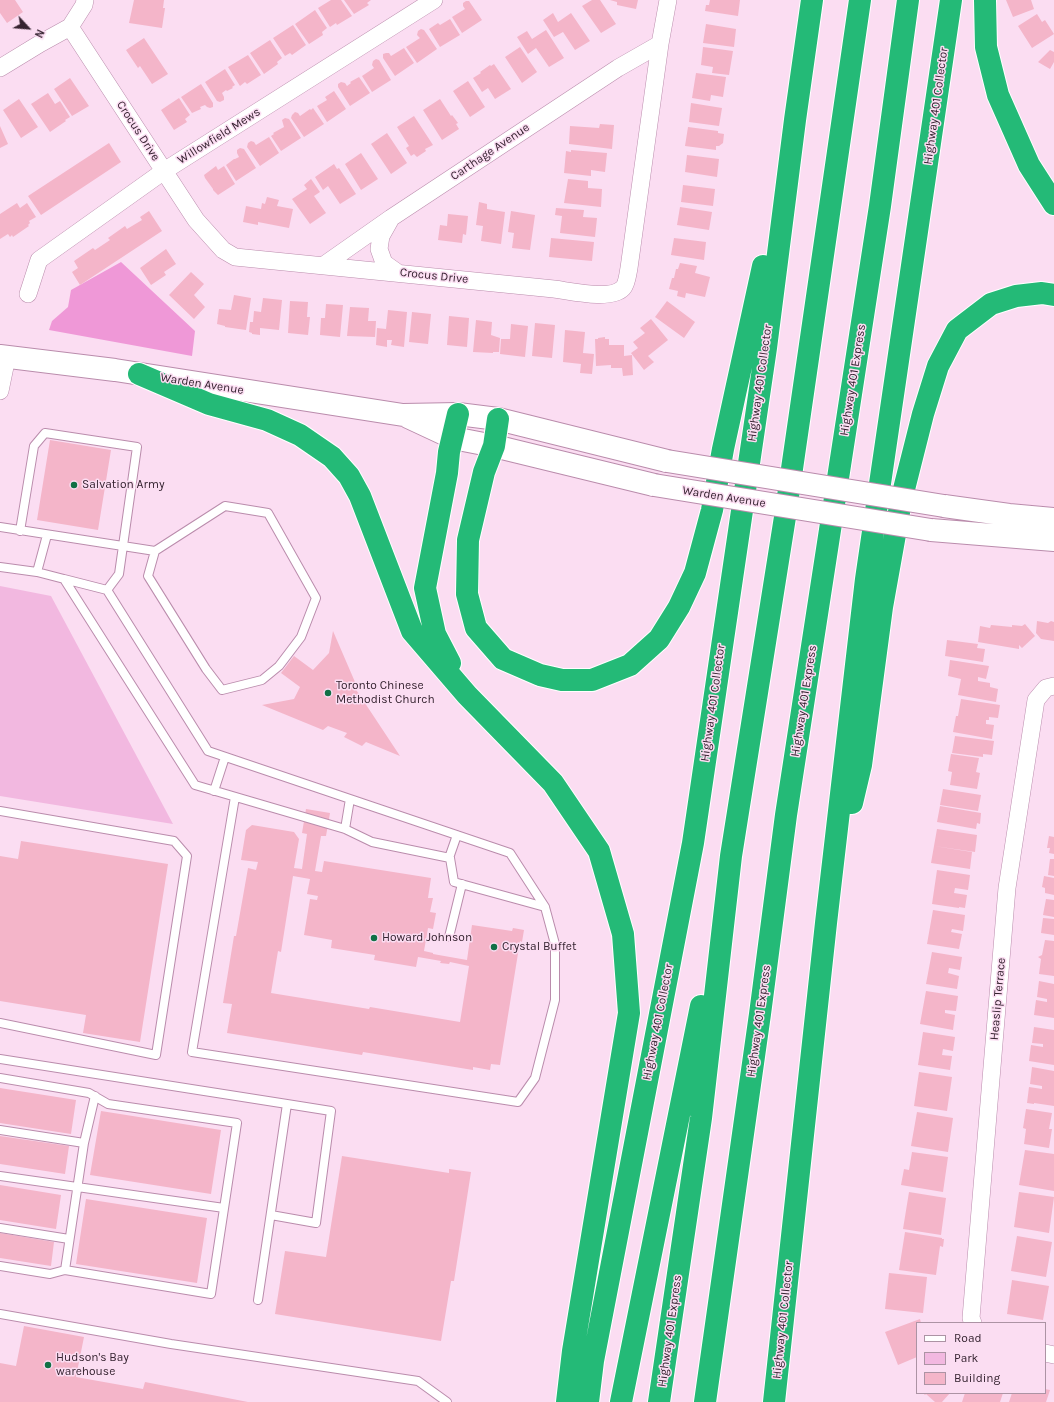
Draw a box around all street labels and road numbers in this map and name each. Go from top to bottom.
street label: Highway 401 Collector [921,46,951,166]
street label: Crocus Drive [113,98,163,164]
street label: Willowfield Mews [175,105,263,167]
street label: Carthage Avenue [448,120,532,184]
street label: Crocus Drive [399,265,469,287]
street label: Highway 401 Collector [745,323,775,443]
street label: Highway 401 Express [837,323,869,437]
street label: Warden Avenue [159,370,245,398]
street label: Warden Avenue [681,483,767,511]
street label: Highway 401 Collector [698,643,728,763]
street label: Highway 401 Express [788,644,820,758]
street label: Heaslip Terrace [987,957,1009,1041]
street label: Highway 401 Collector [640,963,676,1081]
street label: Highway 401 Express [744,964,774,1078]
street label: Highway 401 Collector [770,1260,796,1380]
street label: Highway 401 Express [655,1274,685,1388]

